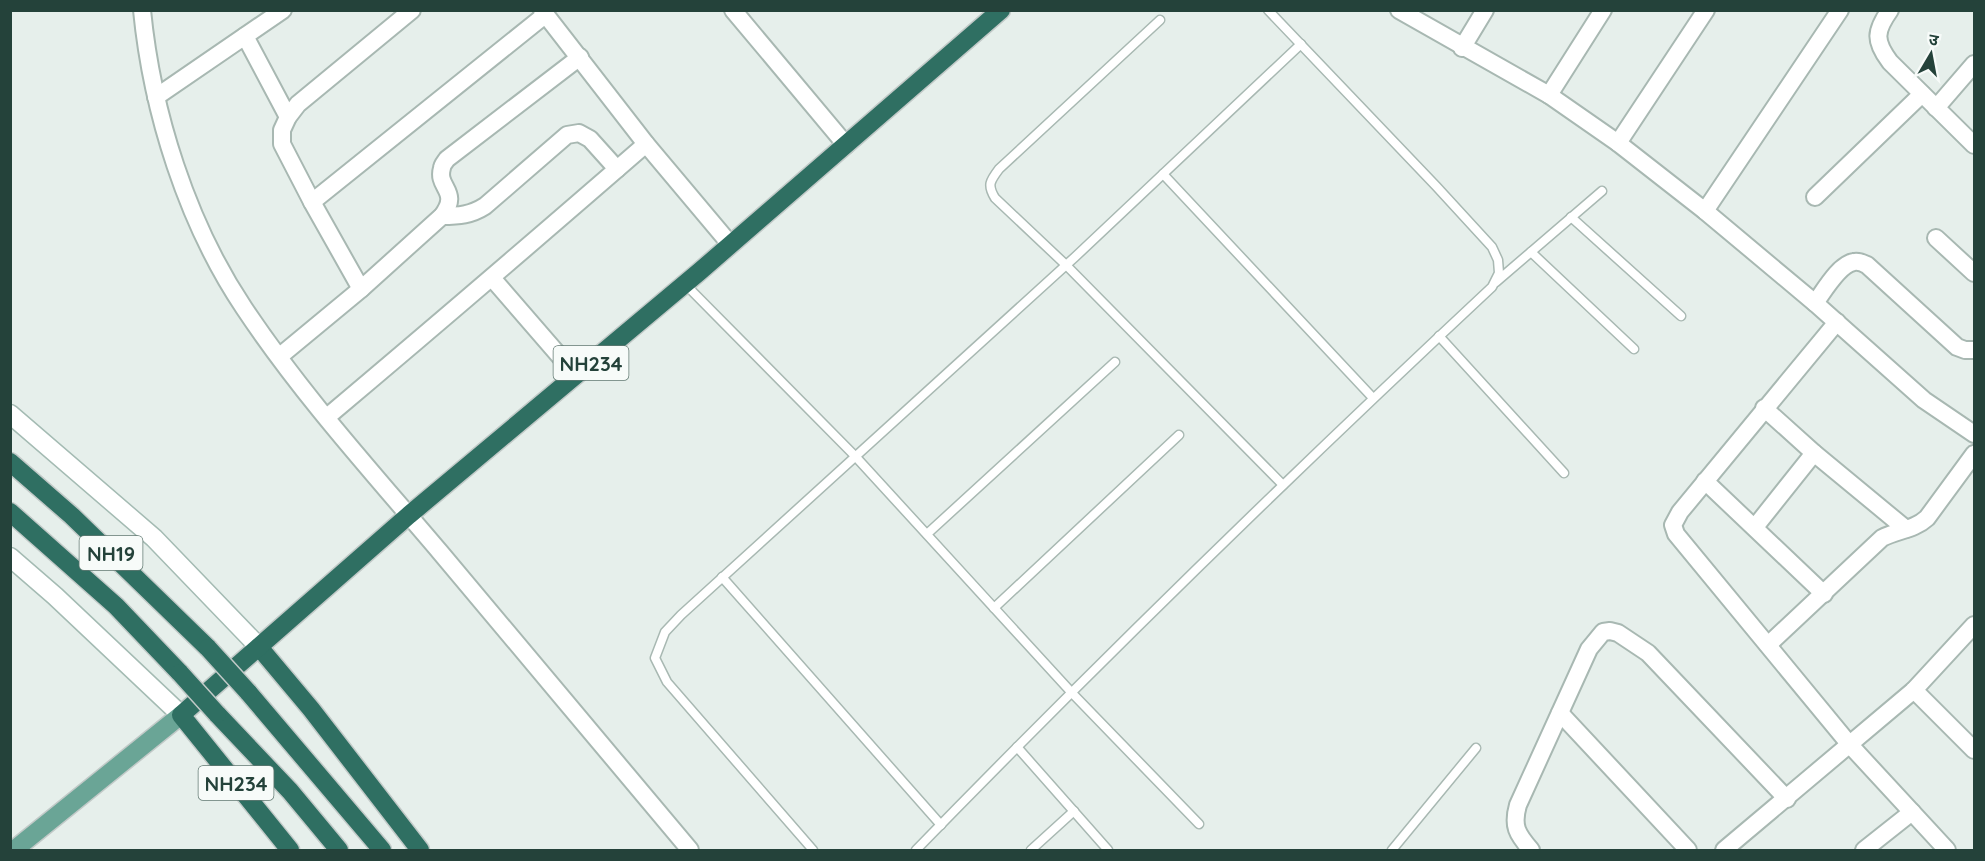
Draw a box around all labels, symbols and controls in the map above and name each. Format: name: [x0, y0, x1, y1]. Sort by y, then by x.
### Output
north arrow: [1901, 24, 1961, 84]
text: उ: [1927, 29, 1941, 50]
road number: NH234: [554, 346, 628, 380]
road number: NH19: [80, 536, 142, 570]
road number: NH234: [198, 766, 274, 800]

